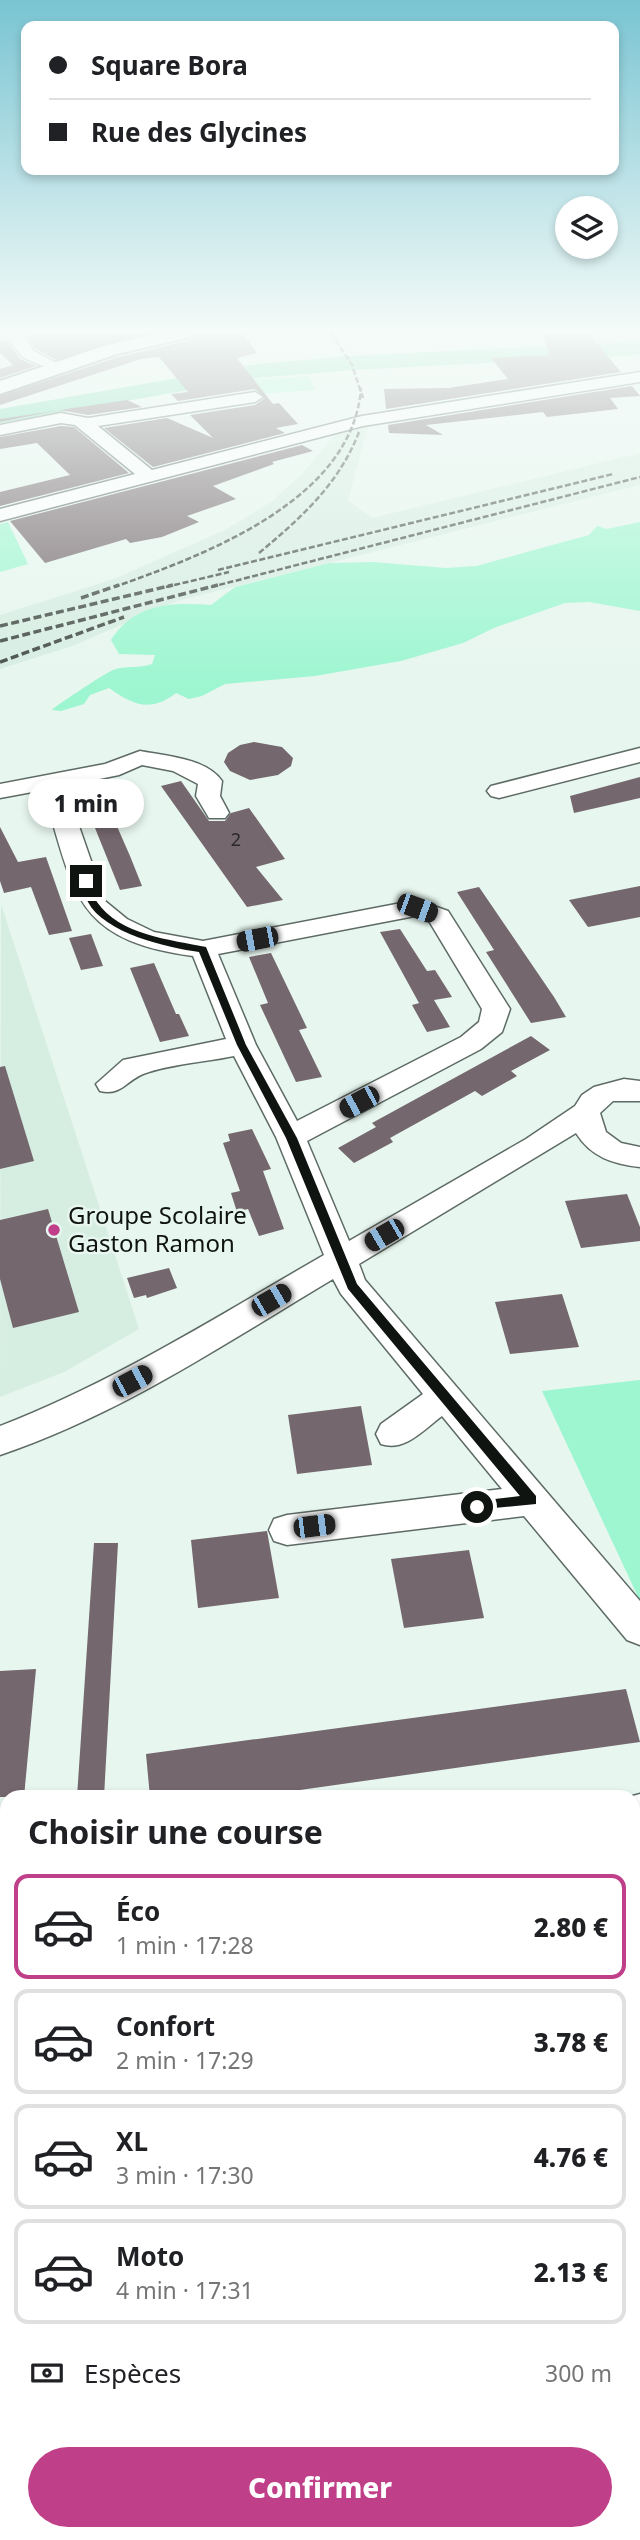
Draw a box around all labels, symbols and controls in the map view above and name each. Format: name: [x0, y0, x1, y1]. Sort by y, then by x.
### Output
text: Square Bora: [91, 47, 248, 83]
text: Rue des Glycines: [91, 114, 307, 150]
map controls: [555, 196, 618, 259]
button: layers: [555, 196, 618, 259]
callout: 1 min: [28, 780, 144, 828]
text: 1 min: [54, 787, 118, 819]
house number: 2: [231, 827, 241, 851]
route end: [70, 865, 102, 897]
car: [394, 891, 441, 925]
car: [235, 925, 280, 953]
car: [336, 1083, 383, 1121]
place label: Groupe Scolaire Gaston Ramon: [68, 1198, 247, 1259]
car: [361, 1215, 408, 1255]
marker: Groupe Scolaire Gaston Ramon: [46, 1222, 62, 1238]
car: [248, 1280, 295, 1320]
car: [109, 1362, 156, 1400]
route start: [461, 1491, 493, 1523]
car: [292, 1513, 337, 1539]
text: Choisir une course: [28, 1810, 323, 1853]
text: Éco: [116, 1893, 160, 1929]
icon: car: [32, 1895, 95, 1958]
text: 2.80 €: [534, 1909, 608, 1945]
text: 1 min · 17:28: [116, 1929, 254, 1961]
text: Confort: [116, 2008, 215, 2044]
icon: car: [32, 2010, 95, 2073]
text: 3.78 €: [534, 2024, 608, 2060]
text: 2 min · 17:29: [116, 2044, 254, 2076]
text: XL: [116, 2123, 148, 2159]
icon: car: [32, 2125, 95, 2188]
text: 4.76 €: [534, 2139, 608, 2175]
text: 3 min · 17:30: [116, 2159, 254, 2191]
text: Moto: [116, 2238, 184, 2274]
icon: car: [32, 2240, 95, 2303]
text: 2.13 €: [534, 2254, 608, 2290]
text: 4 min · 17:31: [116, 2274, 254, 2306]
icon: cash: [28, 2354, 66, 2392]
text: Espèces: [84, 2355, 181, 2391]
text: 300 m: [545, 2357, 612, 2389]
button: Confirmer: [28, 2447, 612, 2527]

